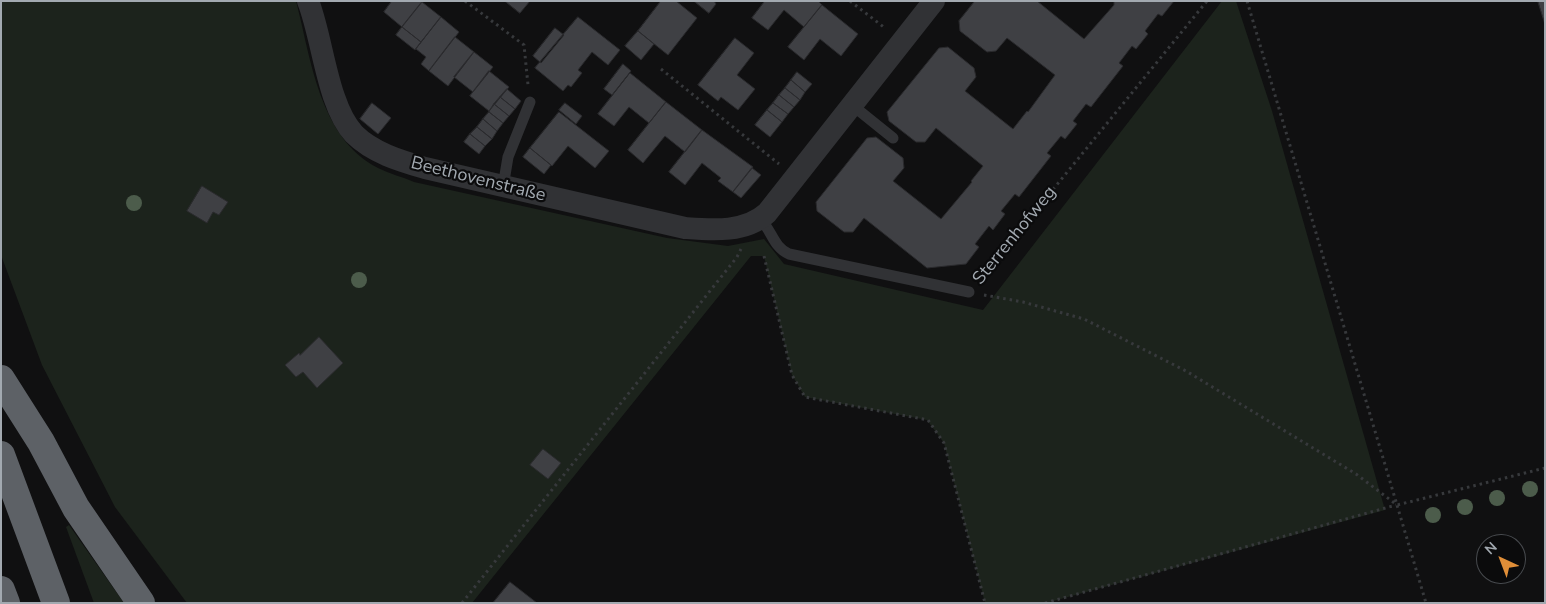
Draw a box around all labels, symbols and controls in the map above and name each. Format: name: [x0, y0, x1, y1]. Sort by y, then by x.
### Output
street label: Beethovenstraße: [408, 153, 548, 207]
street label: Sterrenhofweg: [969, 182, 1061, 290]
north arrow: [1476, 534, 1526, 584]
text: N: [1481, 538, 1501, 559]

